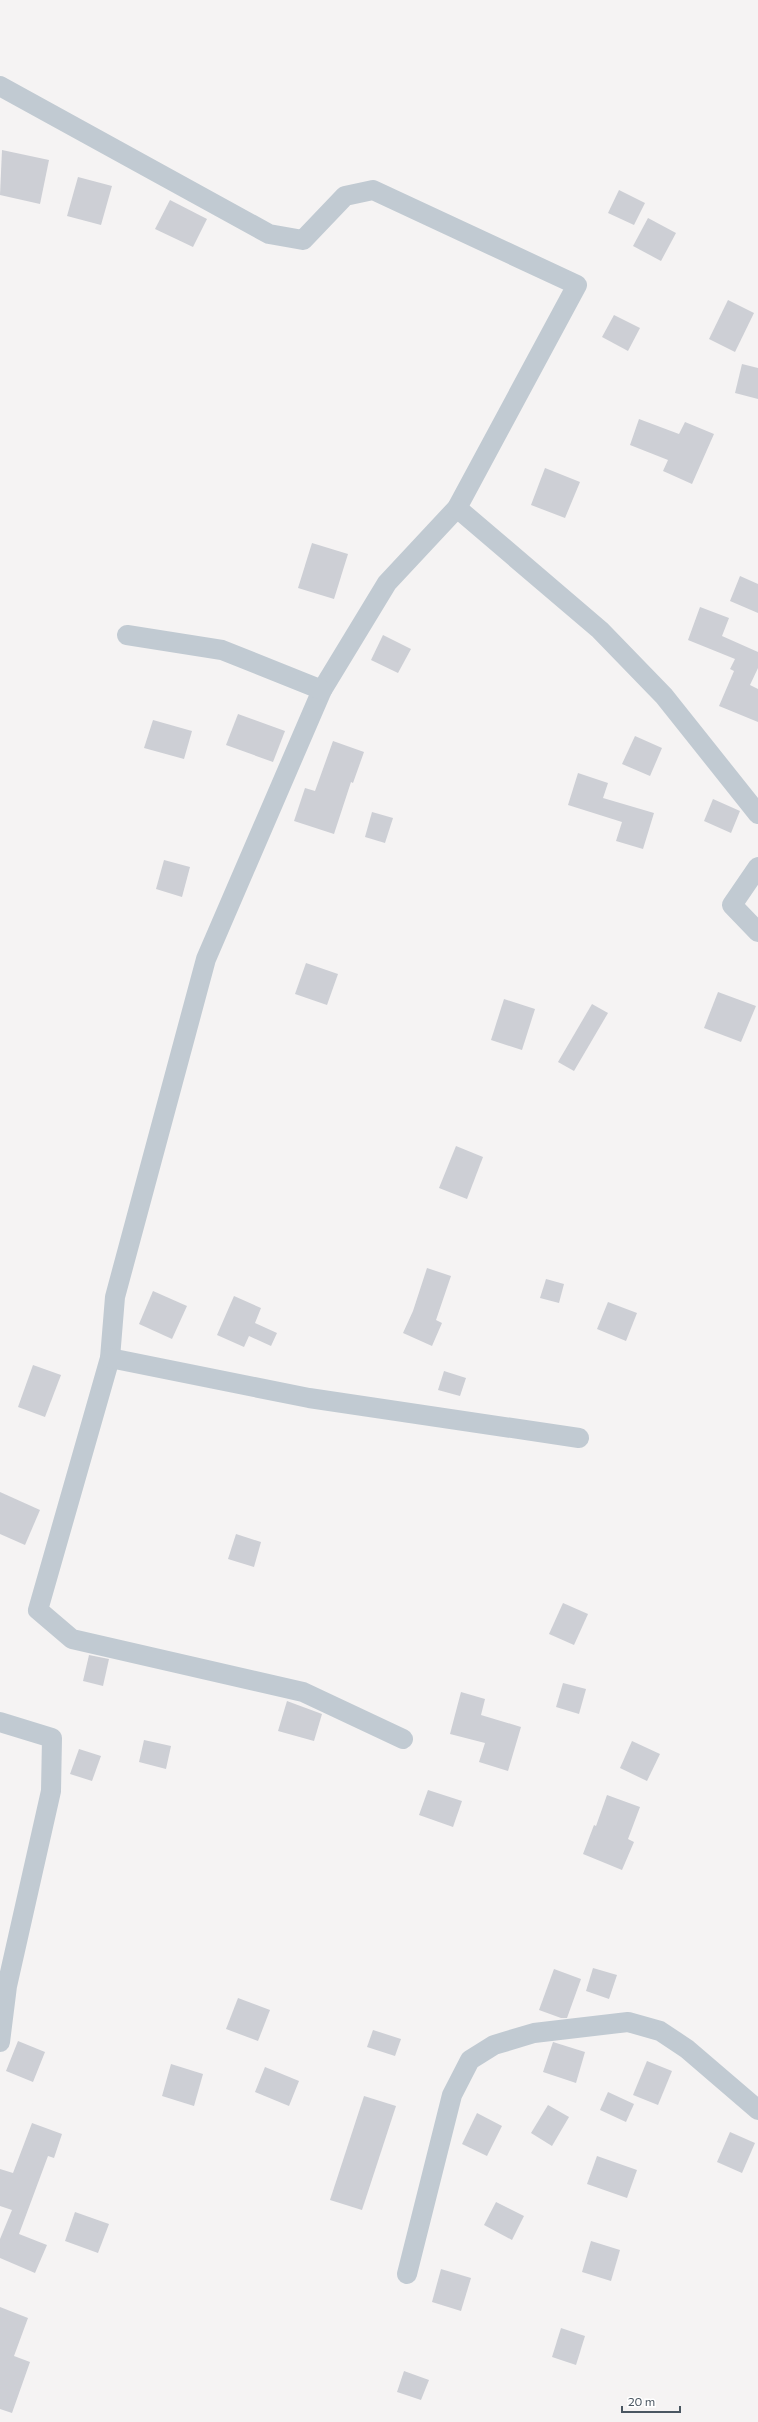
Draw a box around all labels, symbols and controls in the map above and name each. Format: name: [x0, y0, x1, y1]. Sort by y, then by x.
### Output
scale bar: [622, 2388, 680, 2414]
text: 20 m: [628, 2394, 655, 2408]

